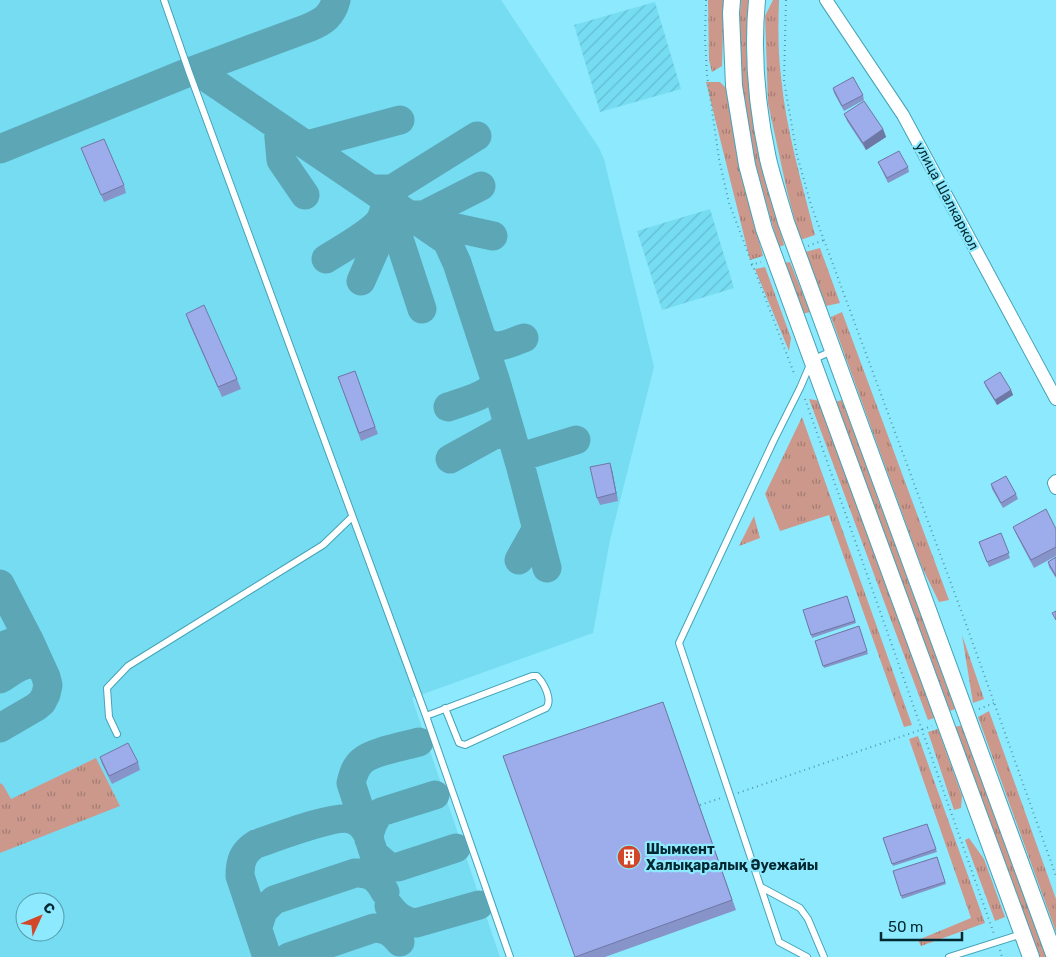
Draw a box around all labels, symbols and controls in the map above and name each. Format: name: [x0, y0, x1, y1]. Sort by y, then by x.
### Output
street label: улица Шалкаркол: [911, 139, 982, 253]
place label: Шымкент Халықаралық Әуежайы: [646, 841, 818, 874]
building icon: Шымкент Халықаралық Әуежайы: [616, 844, 642, 870]
north arrow: [15, 892, 65, 942]
text: С: [39, 899, 59, 918]
scale bar: [881, 910, 962, 942]
text: 50 m: [888, 918, 923, 936]

